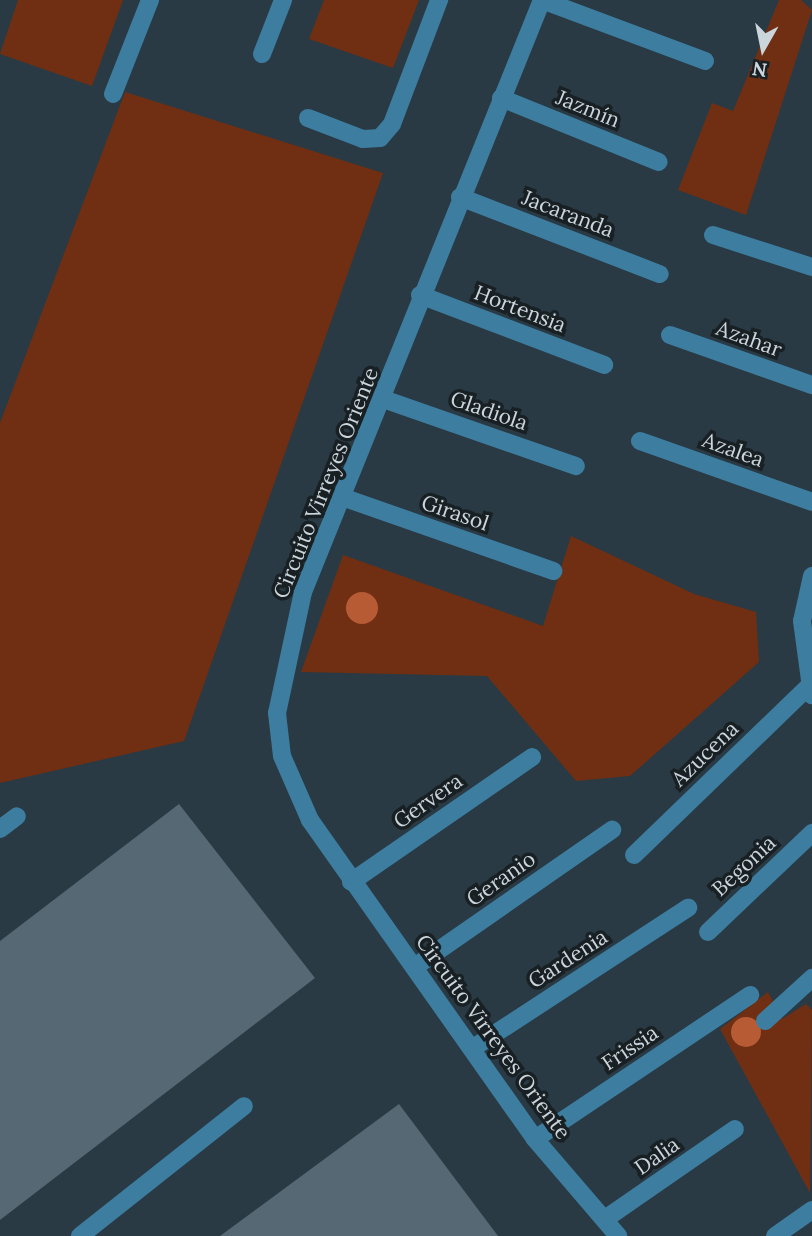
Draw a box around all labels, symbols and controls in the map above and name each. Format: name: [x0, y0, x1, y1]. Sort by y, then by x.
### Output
north arrow: [728, 14, 798, 84]
text: N: [751, 57, 769, 83]
street label: Jazmín: [552, 85, 624, 133]
street label: Jacaranda: [519, 185, 617, 243]
street label: Hortensia: [471, 280, 569, 338]
street label: Azahar: [713, 316, 785, 362]
street label: Circuito Virreyes Oriente: [268, 364, 384, 602]
street label: Gladiola: [447, 386, 531, 436]
street label: Azalea: [699, 427, 767, 473]
street label: Girasol: [418, 490, 492, 536]
street label: Azucena: [666, 716, 744, 792]
street label: Gervera: [389, 768, 467, 834]
street label: Begonia: [707, 830, 781, 902]
street label: Geranio: [462, 846, 540, 912]
street label: Gardenia: [524, 924, 612, 994]
street label: Circuito Virreyes Oriente: [410, 930, 576, 1144]
street label: Frissia: [597, 1020, 663, 1076]
street label: Dalia: [630, 1132, 684, 1180]

